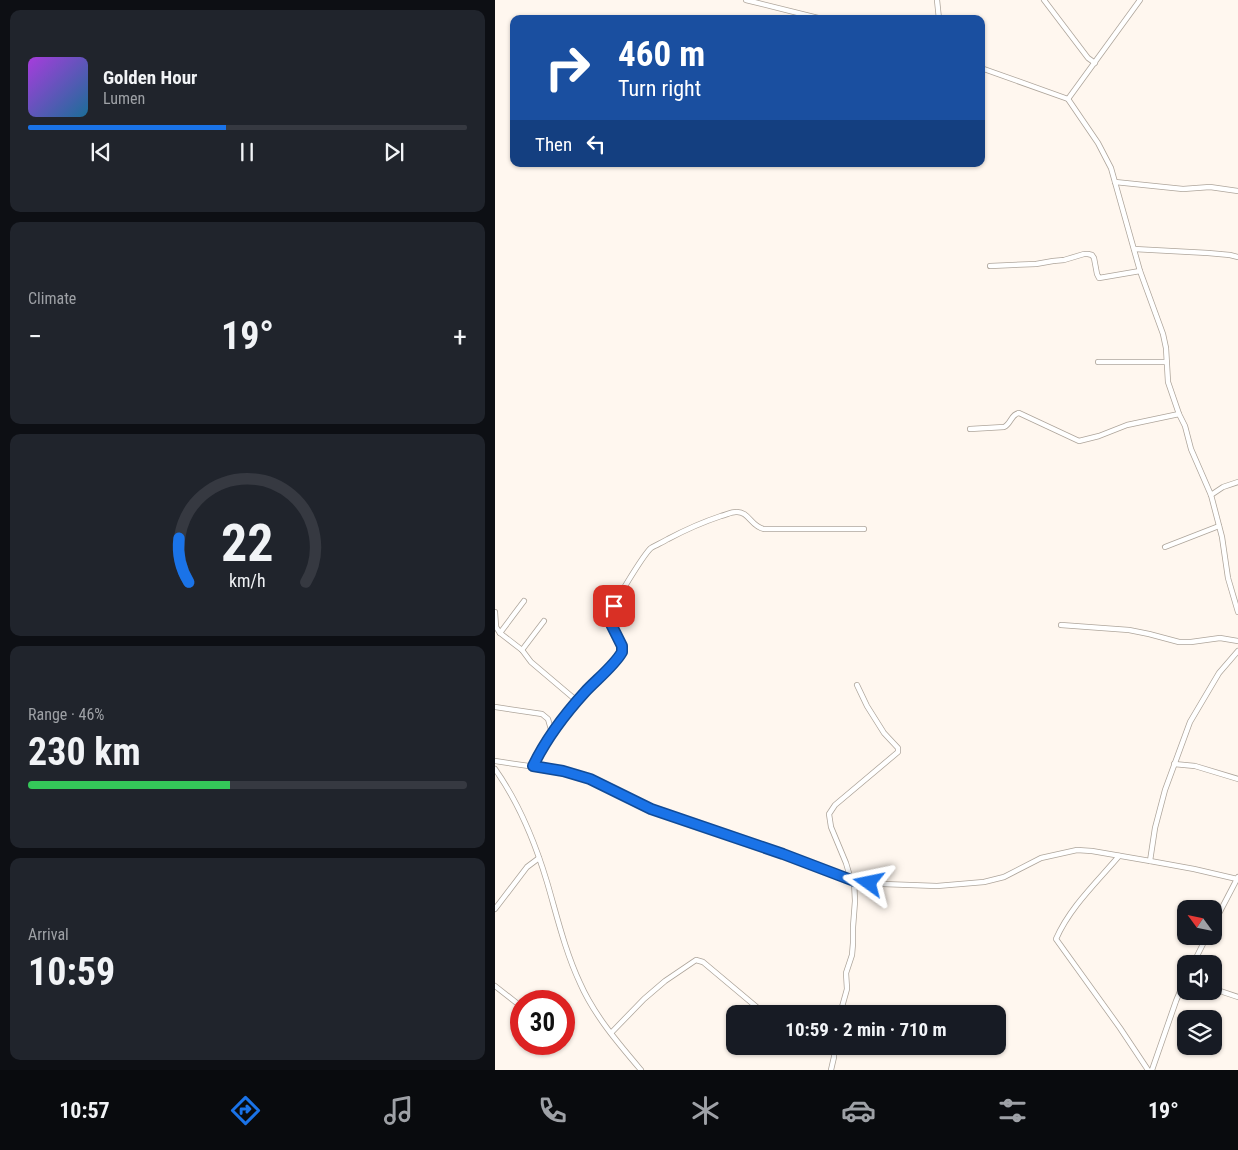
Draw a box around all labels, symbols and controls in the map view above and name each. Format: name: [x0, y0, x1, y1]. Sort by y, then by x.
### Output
text: 460 m: [618, 34, 705, 75]
icon: right: [535, 35, 600, 100]
text: Golden Hour: [103, 66, 197, 89]
text: Turn right: [618, 76, 701, 101]
text: Lumen: [103, 89, 145, 108]
icon: left: [582, 130, 610, 158]
text: Then: [535, 133, 572, 156]
icon: previous: [87, 138, 115, 166]
icon: pause: [233, 138, 261, 166]
icon: next: [380, 138, 408, 166]
text: Climate: [28, 289, 76, 308]
text: 19°: [221, 314, 274, 358]
text: −: [28, 320, 42, 353]
text: +: [453, 320, 467, 353]
text: 22: [221, 513, 274, 574]
text: km/h: [229, 570, 266, 591]
pin: [593, 585, 635, 627]
icon: arrive: [600, 592, 628, 620]
text: Range · 46%: [28, 705, 104, 724]
text: 230 km: [28, 730, 141, 774]
position arrow: [842, 856, 894, 908]
north arrow: [1177, 900, 1223, 945]
map controls: [1177, 900, 1222, 1055]
text: Arrival: [28, 925, 69, 944]
text: 10:59: [28, 950, 115, 994]
button: sound: [1177, 955, 1222, 1000]
speed limit sign: 30: [510, 990, 575, 1055]
button: layers: [1177, 1010, 1222, 1055]
text: 10:59 · 2 min · 710 m: [785, 1018, 947, 1041]
icon: directions: [228, 1093, 263, 1128]
icon: music: [381, 1093, 416, 1128]
icon: phone: [535, 1093, 570, 1128]
icon: climate: [688, 1093, 723, 1128]
icon: car: [841, 1093, 876, 1128]
icon: filters: [995, 1093, 1030, 1128]
text: 10:57: [59, 1098, 110, 1123]
text: 19°: [1148, 1098, 1179, 1123]

